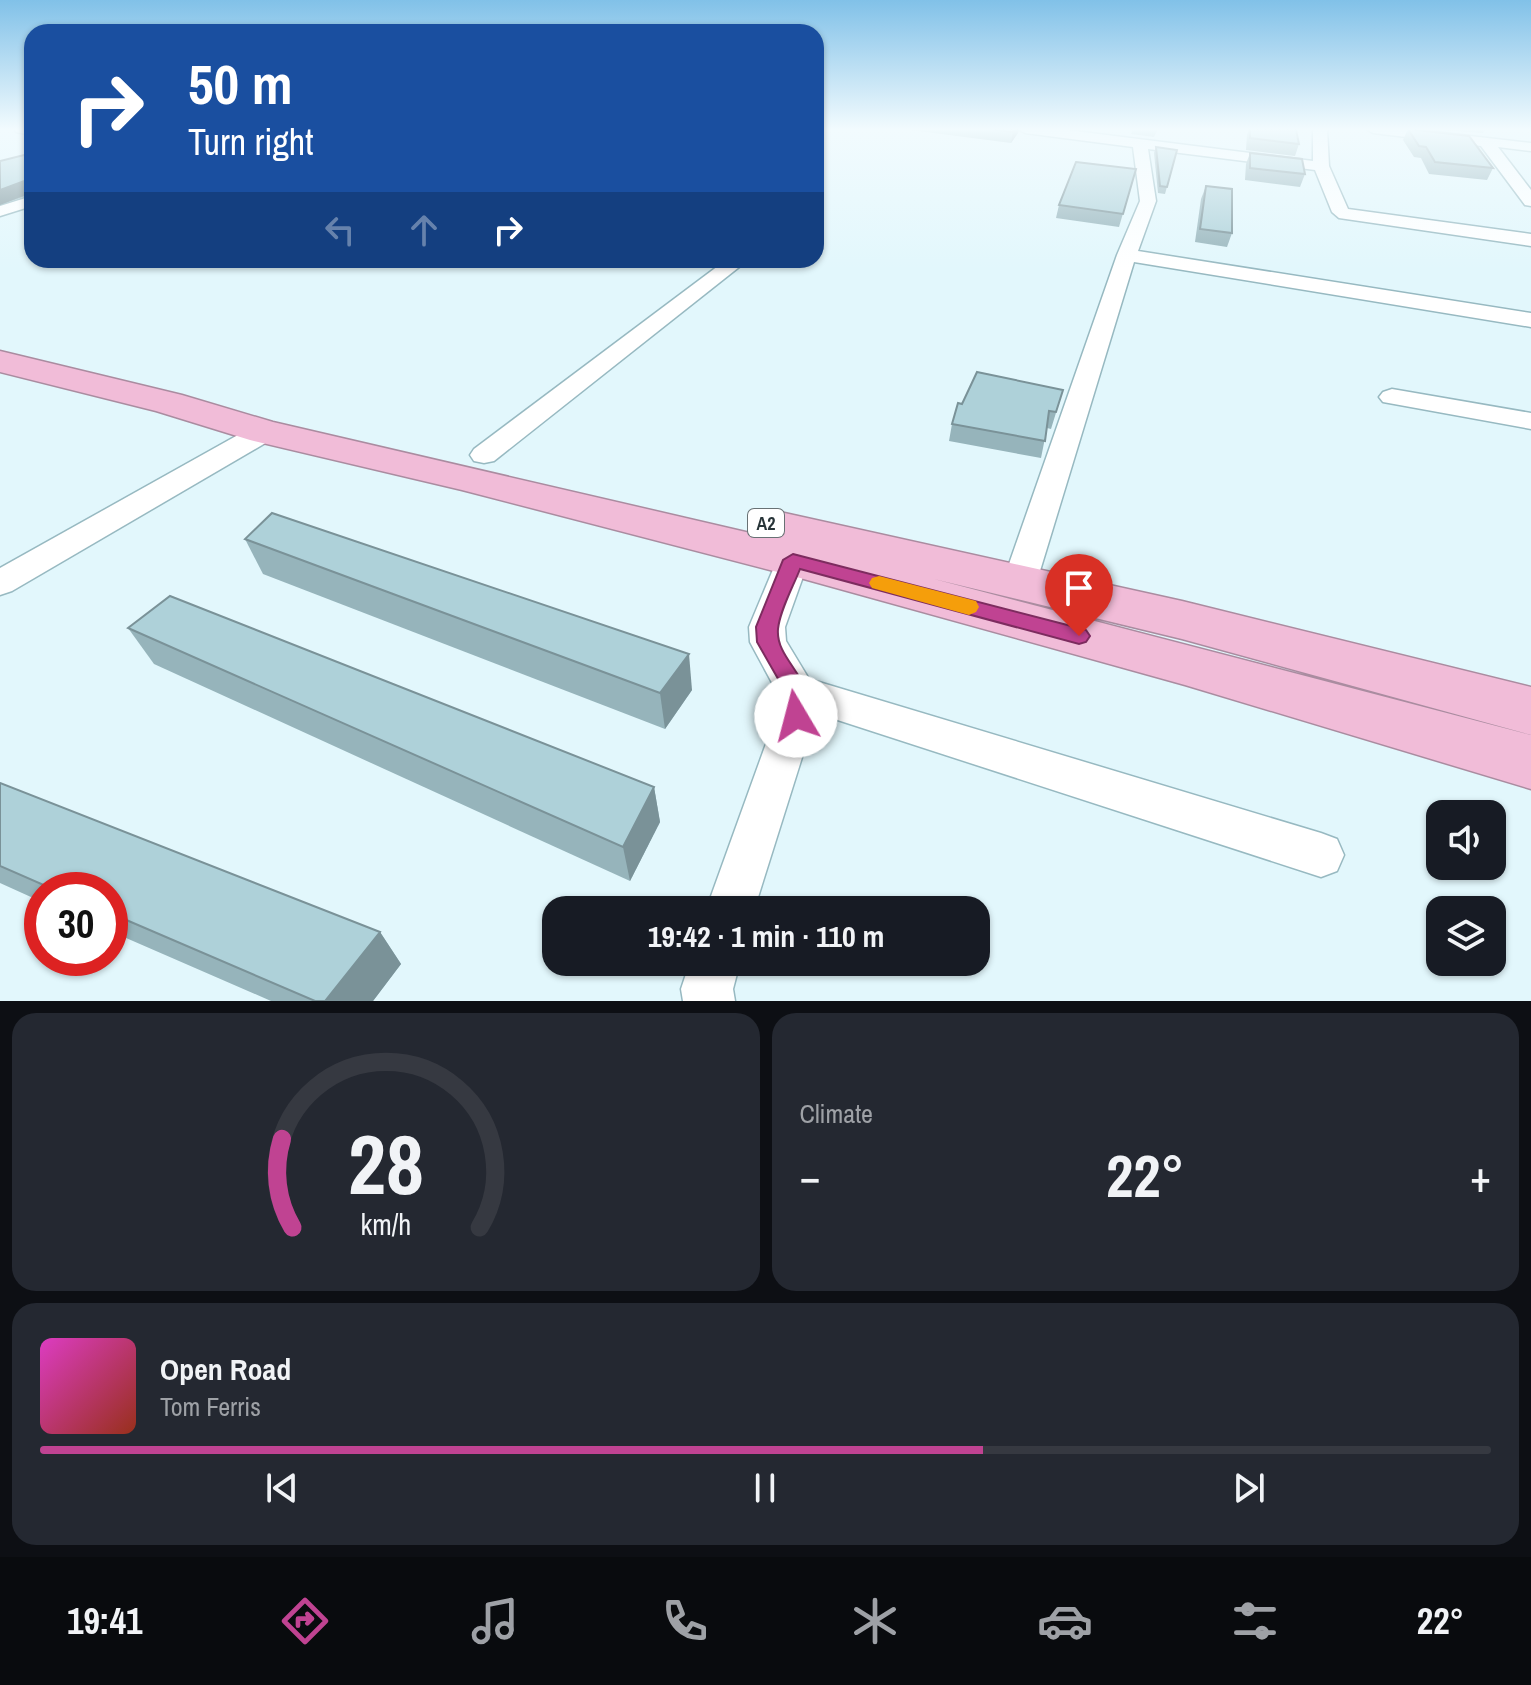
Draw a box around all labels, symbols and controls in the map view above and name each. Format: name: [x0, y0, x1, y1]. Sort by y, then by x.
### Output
text: 50 m: [188, 46, 293, 121]
icon: right: [56, 56, 160, 160]
text: Turn right: [188, 118, 313, 166]
icon: left: [318, 208, 362, 252]
icon: ahead: [402, 208, 446, 252]
icon: right: [486, 208, 530, 252]
road number: A2: [748, 509, 784, 537]
pin: [1045, 554, 1113, 636]
icon: arrive: [1057, 566, 1101, 610]
position arrow: [754, 674, 838, 758]
map controls: [1426, 800, 1506, 976]
button: sound: [1426, 800, 1506, 880]
speed limit sign: 30: [24, 872, 128, 976]
button: layers: [1426, 896, 1506, 976]
text: 19:42 · 1 min · 110 m: [648, 916, 884, 956]
text: Climate: [800, 1096, 873, 1131]
text: 28: [348, 1108, 424, 1220]
text: 22°: [1106, 1135, 1185, 1216]
text: −: [800, 1146, 821, 1206]
text: +: [1470, 1146, 1491, 1206]
text: km/h: [360, 1205, 411, 1244]
text: Open Road: [160, 1349, 291, 1389]
text: Tom Ferris: [160, 1389, 261, 1424]
icon: previous: [260, 1466, 304, 1510]
icon: pause: [743, 1466, 787, 1510]
icon: next: [1227, 1466, 1271, 1510]
icon: directions: [277, 1593, 333, 1649]
icon: music: [467, 1593, 523, 1649]
icon: phone: [657, 1593, 713, 1649]
icon: climate: [847, 1593, 903, 1649]
icon: car: [1037, 1593, 1093, 1649]
icon: filters: [1227, 1593, 1283, 1649]
text: 19:41: [67, 1597, 143, 1645]
text: 22°: [1417, 1597, 1464, 1645]

